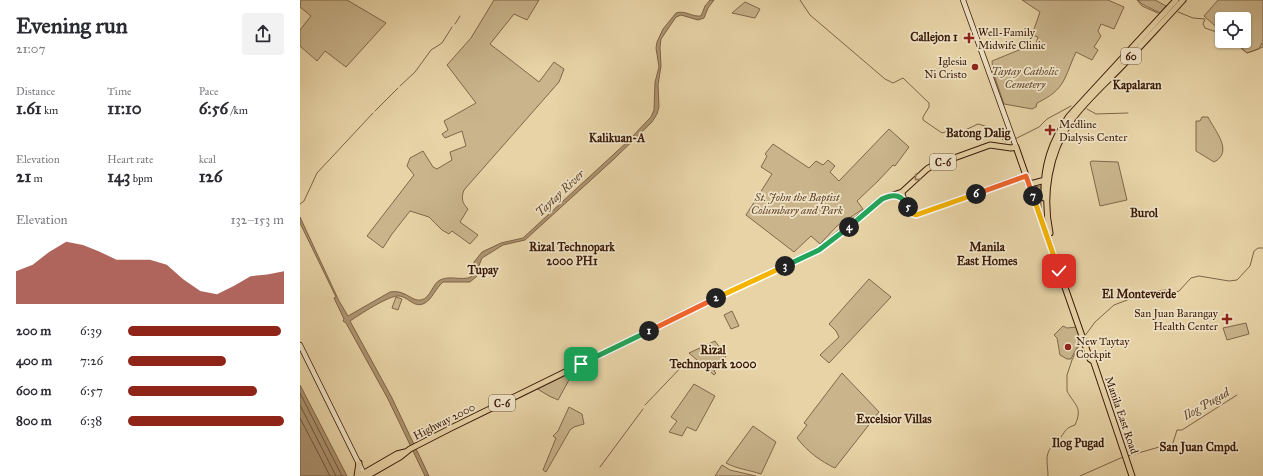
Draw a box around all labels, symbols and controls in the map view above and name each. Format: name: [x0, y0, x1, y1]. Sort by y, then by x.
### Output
text: Evening run: [16, 12, 128, 39]
map controls: [1215, 12, 1251, 48]
button: locate: [1215, 12, 1251, 48]
button: share: [242, 13, 284, 55]
place label: Well-Family Midwife Clinic: [978, 26, 1046, 52]
district label: Callejon 1: [910, 30, 958, 45]
marker: Well-Family Midwife Clinic: [963, 32, 975, 44]
text: 21:07: [16, 41, 45, 57]
road number: 60: [1121, 48, 1141, 64]
place label: Iglesia Ni Cristo: [924, 55, 967, 81]
marker: Iglesia Ni Cristo: [970, 62, 980, 72]
park label: Taytay Catholic Cemetery: [991, 65, 1060, 91]
district label: Kapalaran: [1112, 78, 1162, 93]
text: Distance: [16, 85, 55, 98]
text: Time: [107, 85, 132, 98]
text: Pace: [199, 85, 219, 98]
text: 1.61: [16, 98, 42, 119]
text: 11:10: [107, 98, 142, 119]
text: 6:56: [199, 98, 228, 119]
text: km: [42, 104, 58, 117]
text: /km: [228, 104, 248, 117]
place label: Medline Dialysis Center: [1059, 118, 1128, 144]
marker: Medline Dialysis Center: [1044, 124, 1056, 136]
district label: Batong Dalig: [946, 126, 1011, 141]
district label: Kalikuan-A: [589, 131, 646, 145]
text: Elevation: [16, 153, 60, 166]
text: Heart rate: [107, 153, 154, 166]
text: kcal: [199, 153, 216, 166]
road number: C-6: [930, 154, 956, 170]
text: 21: [16, 166, 31, 187]
text: 143: [107, 166, 130, 187]
text: 126: [199, 166, 222, 187]
water label: Taytay River: [533, 166, 588, 219]
text: m: [31, 172, 43, 185]
text: bpm: [130, 172, 153, 185]
one-way arrow: [914, 173, 922, 181]
pin: 6: [966, 184, 986, 204]
pin: 7: [1023, 186, 1043, 206]
text: 6: [973, 187, 979, 200]
text: 7: [1030, 189, 1036, 202]
park label: St. John the Baptist Columbary and Park: [751, 191, 843, 217]
pin: 5: [898, 197, 918, 217]
text: 5: [905, 200, 911, 213]
district label: Burol: [1130, 206, 1159, 220]
text: Elevation: [16, 212, 68, 228]
text: 132–153 m: [230, 212, 284, 228]
pin: 4: [839, 217, 859, 237]
text: 4: [846, 220, 852, 233]
district label: Rizal Technopark 2000 PH1: [529, 240, 615, 268]
district label: Manila East Homes: [957, 240, 1018, 268]
pin: [1042, 254, 1076, 288]
pin: 3: [775, 256, 795, 276]
text: 3: [783, 259, 787, 272]
icon: check: [1048, 260, 1070, 282]
district label: Tupay: [467, 263, 500, 278]
district label: El Monteverde: [1102, 287, 1176, 301]
pin: 2: [706, 288, 726, 308]
text: 2: [713, 291, 719, 304]
place label: San Juan Barangay Health Center: [1134, 307, 1219, 333]
marker: San Juan Barangay Health Center: [1221, 313, 1233, 325]
pin: 1: [639, 321, 659, 341]
text: 200 m: [16, 323, 51, 339]
text: 6:39: [80, 323, 102, 339]
text: 1: [647, 324, 651, 337]
place label: New Taytay Cockpit: [1076, 335, 1130, 361]
marker: New Taytay Cockpit: [1063, 342, 1073, 352]
district label: Rizal Technopark 2000: [668, 343, 757, 372]
pin: [564, 347, 598, 381]
text: 400 m: [16, 353, 52, 369]
text: 7:26: [80, 353, 103, 369]
icon: arrive: [570, 353, 592, 375]
street label: Manila East Road: [1102, 375, 1141, 456]
text: 600 m: [16, 383, 52, 399]
text: 6:57: [80, 383, 103, 399]
water label: Ilog Pugad: [1179, 385, 1232, 423]
road number: C-6: [489, 395, 515, 411]
street label: Highway 2000: [411, 400, 477, 443]
district label: Excelsior Villas: [856, 412, 932, 426]
text: 800 m: [16, 413, 52, 429]
text: 6:38: [80, 413, 102, 429]
district label: Ilog Pugad: [1052, 436, 1105, 451]
district label: San Juan Cmpd.: [1160, 440, 1239, 455]

